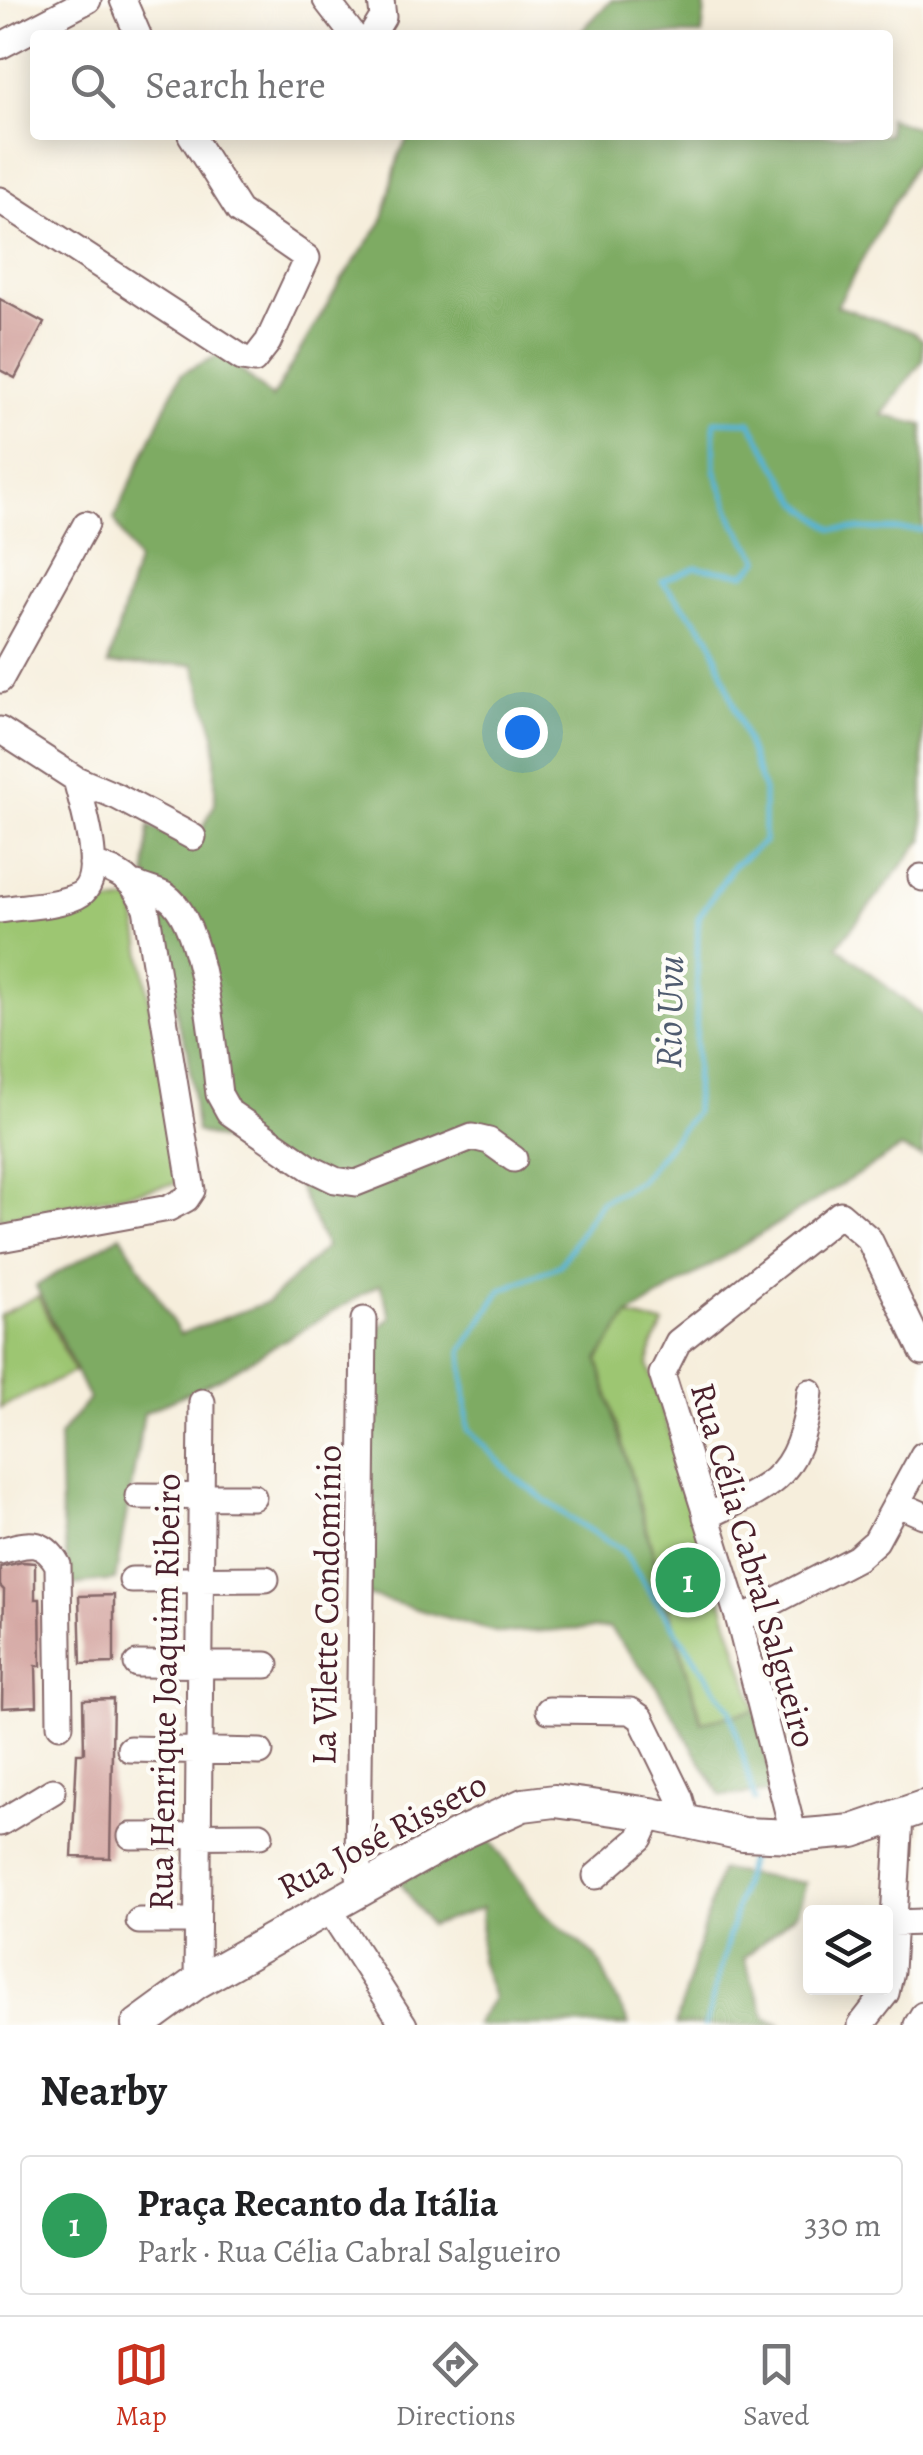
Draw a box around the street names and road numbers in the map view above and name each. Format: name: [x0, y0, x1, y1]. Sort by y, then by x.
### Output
street label: Rua Célia Cabral Salgueiro: [679, 1377, 829, 1753]
street label: La Vilette Condomínio: [299, 1444, 353, 1766]
street label: Rua Henrique Joaquim Ribeiro: [136, 1473, 192, 1911]
street label: Rua José Risseto: [269, 1760, 495, 1910]

